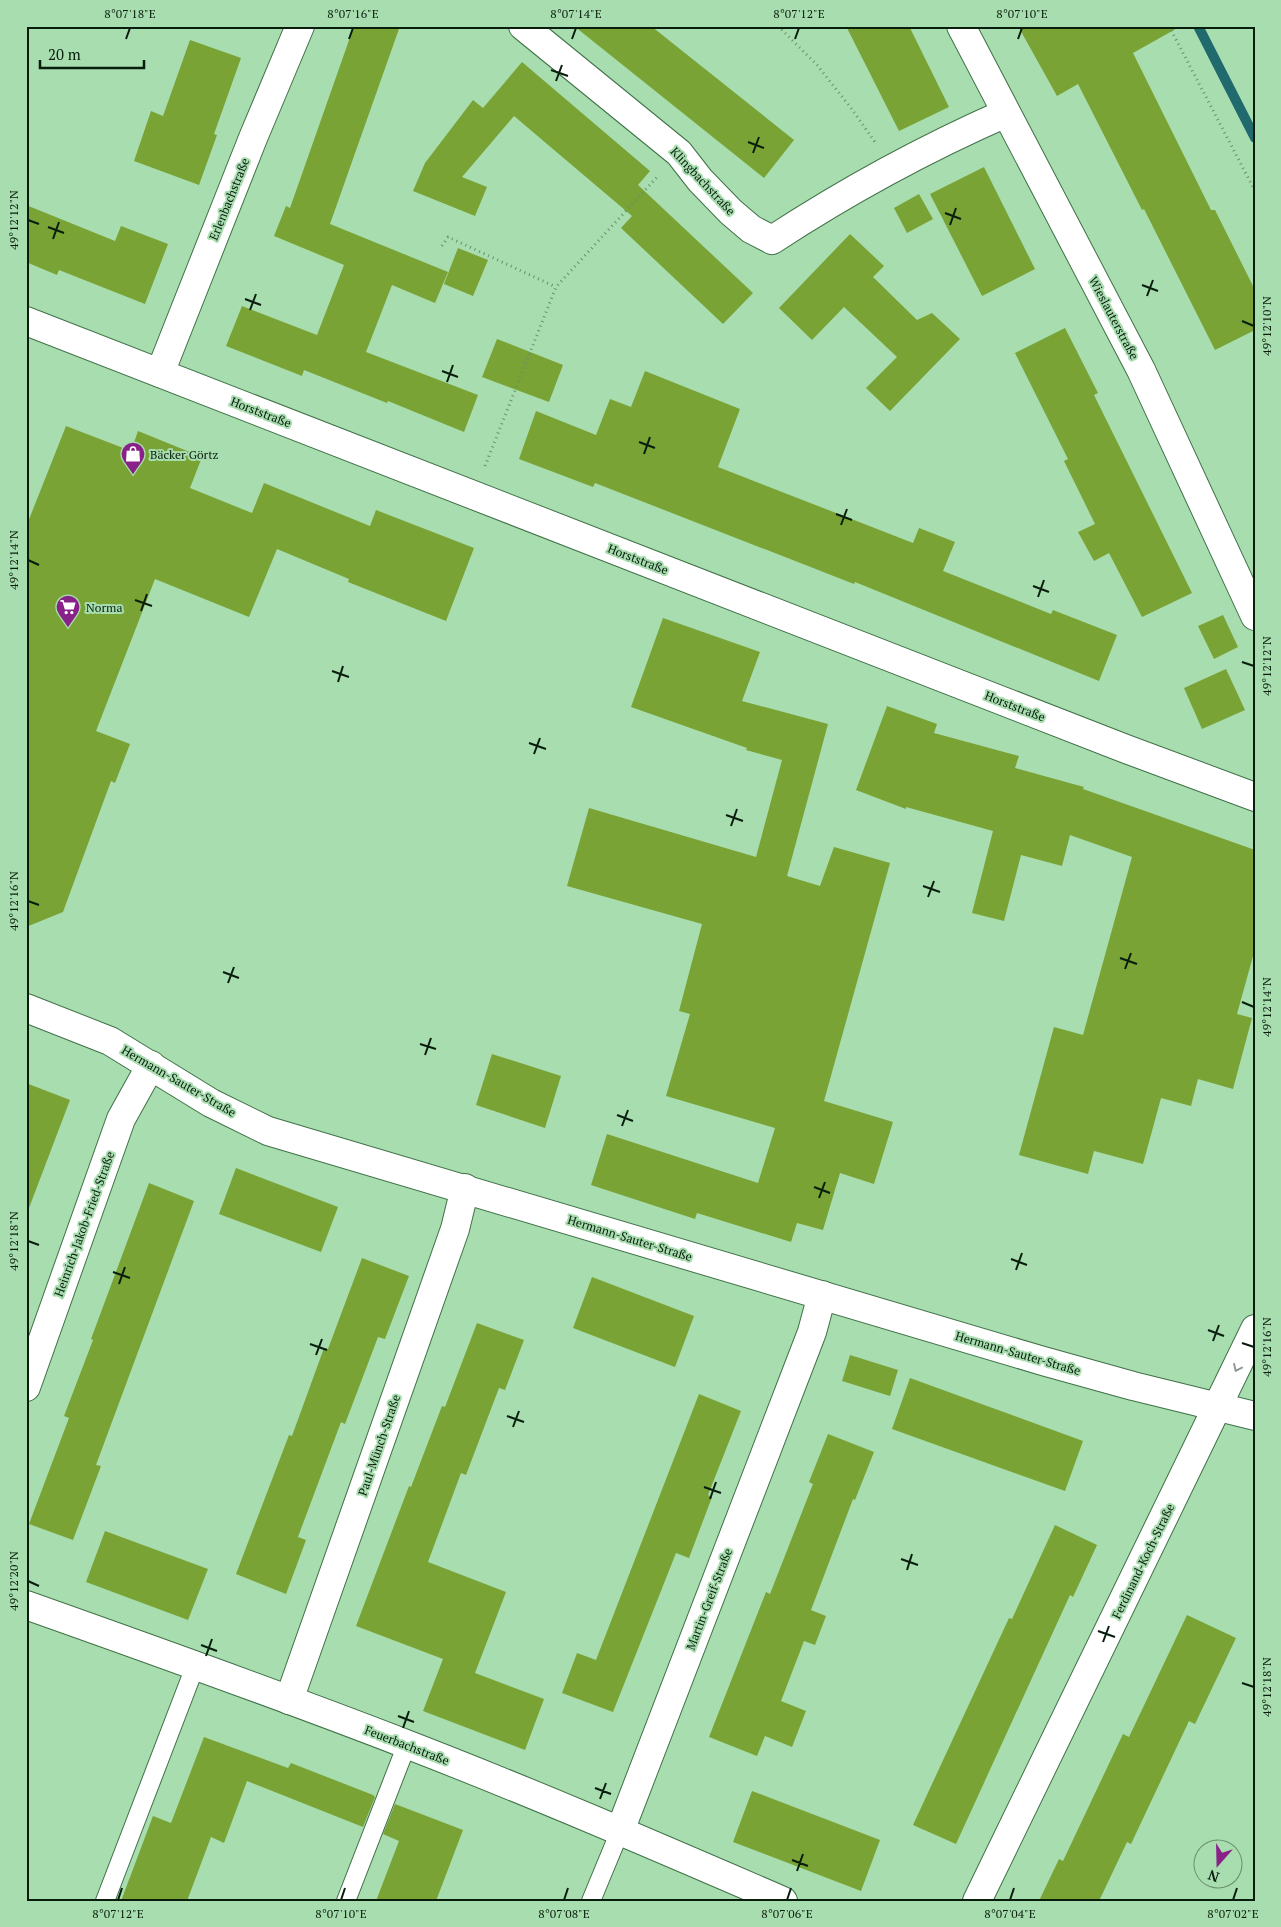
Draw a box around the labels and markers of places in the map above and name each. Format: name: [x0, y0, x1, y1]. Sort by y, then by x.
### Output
shop icon: Bäcker Görtz: [120, 441, 146, 475]
place label: Bäcker Görtz: [150, 447, 219, 462]
supermarket icon: Norma: [55, 594, 81, 628]
place label: Norma: [86, 600, 122, 615]

